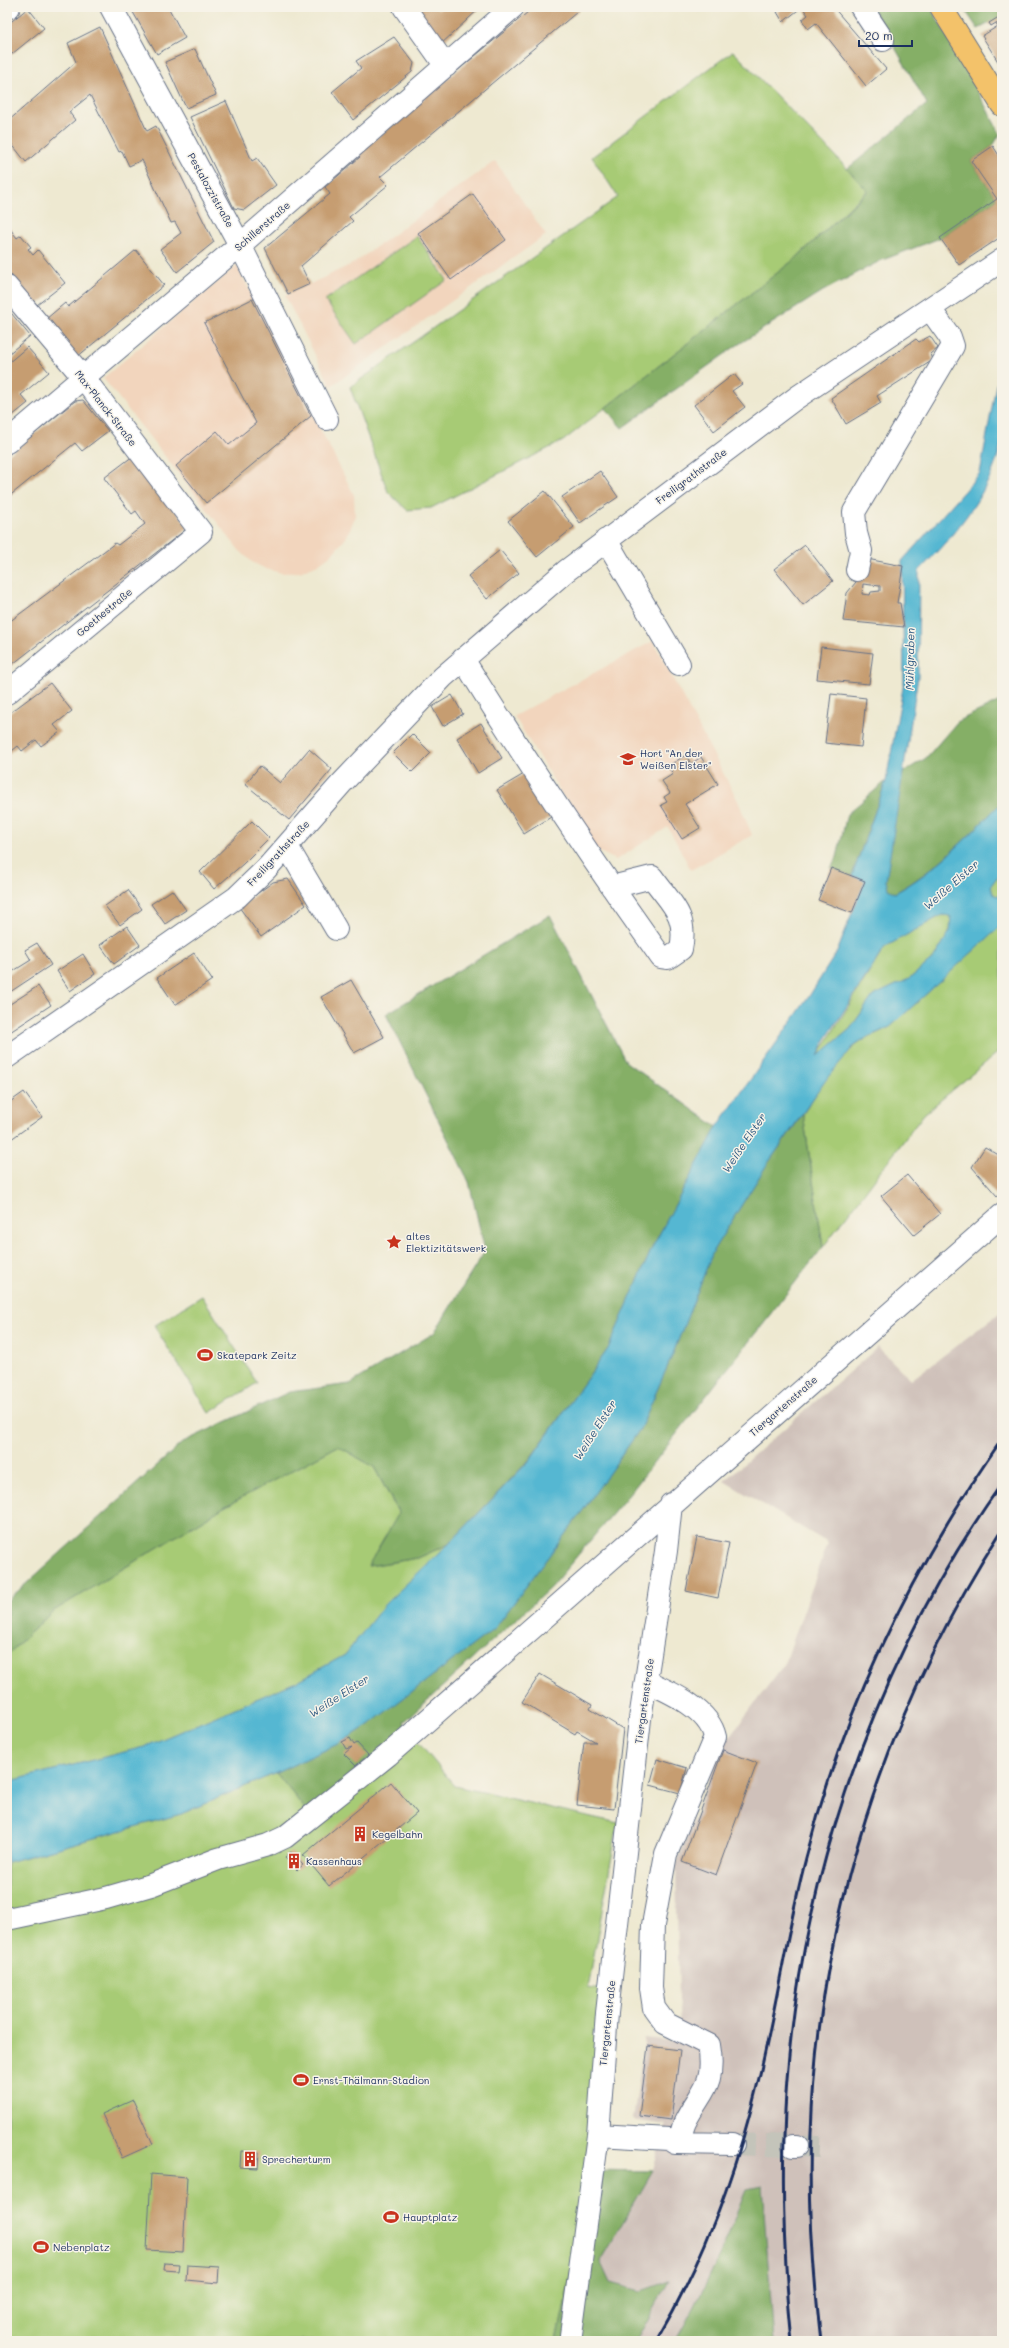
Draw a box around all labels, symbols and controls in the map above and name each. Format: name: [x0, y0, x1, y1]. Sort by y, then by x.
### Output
scale bar: [859, 22, 912, 48]
text: 20 m: [865, 27, 893, 43]
street label: Pestalozzistraße: [185, 150, 237, 230]
street label: Schillerstraße: [231, 198, 293, 254]
street label: Max-Planck-Straße: [72, 367, 140, 449]
street label: Freiligrathstraße: [653, 445, 729, 507]
street label: Goethestraße: [73, 585, 135, 639]
water label: Mühlgraben: [901, 628, 918, 690]
place label: Hort "An der Weißen Elster": [640, 746, 712, 772]
school or university icon: Hort "An der Weißen Elster": [619, 750, 637, 768]
street label: Freiligrathstraße: [244, 817, 312, 889]
water label: Weiße Elster: [920, 856, 982, 913]
water label: Weiße Elster: [718, 1110, 769, 1175]
place label: altes Elektizitätswerk: [406, 1229, 486, 1255]
place icon: altes Elektizitätswerk: [385, 1233, 403, 1251]
sports icon: Skatepark Zeitz: [196, 1346, 214, 1364]
place label: Skatepark Zeitz: [217, 1348, 297, 1362]
street label: Tiergartenstraße: [746, 1372, 820, 1440]
water label: Weiße Elster: [570, 1396, 620, 1463]
street label: Tiergartenstraße: [631, 1657, 657, 1745]
water label: Weiße Elster: [306, 1670, 372, 1721]
building icon: Kegelbahn: [351, 1825, 369, 1843]
place label: Kegelbahn: [372, 1827, 423, 1841]
building icon: Kassenhaus: [285, 1852, 303, 1870]
place label: Kassenhaus: [306, 1854, 362, 1868]
street label: Tiergartenstraße: [596, 1979, 618, 2067]
sports icon: Ernst-Thälmann-Stadion: [292, 2071, 310, 2089]
place label: Ernst-Thälmann-Stadion: [313, 2073, 429, 2087]
building icon: Sprecherturm: [241, 2150, 259, 2168]
place label: Sprecherturm: [262, 2152, 331, 2166]
sports icon: Hauptplatz: [382, 2208, 400, 2226]
place label: Hauptplatz: [403, 2210, 458, 2224]
sports icon: Nebenplatz: [32, 2238, 50, 2256]
place label: Nebenplatz: [53, 2240, 110, 2254]

